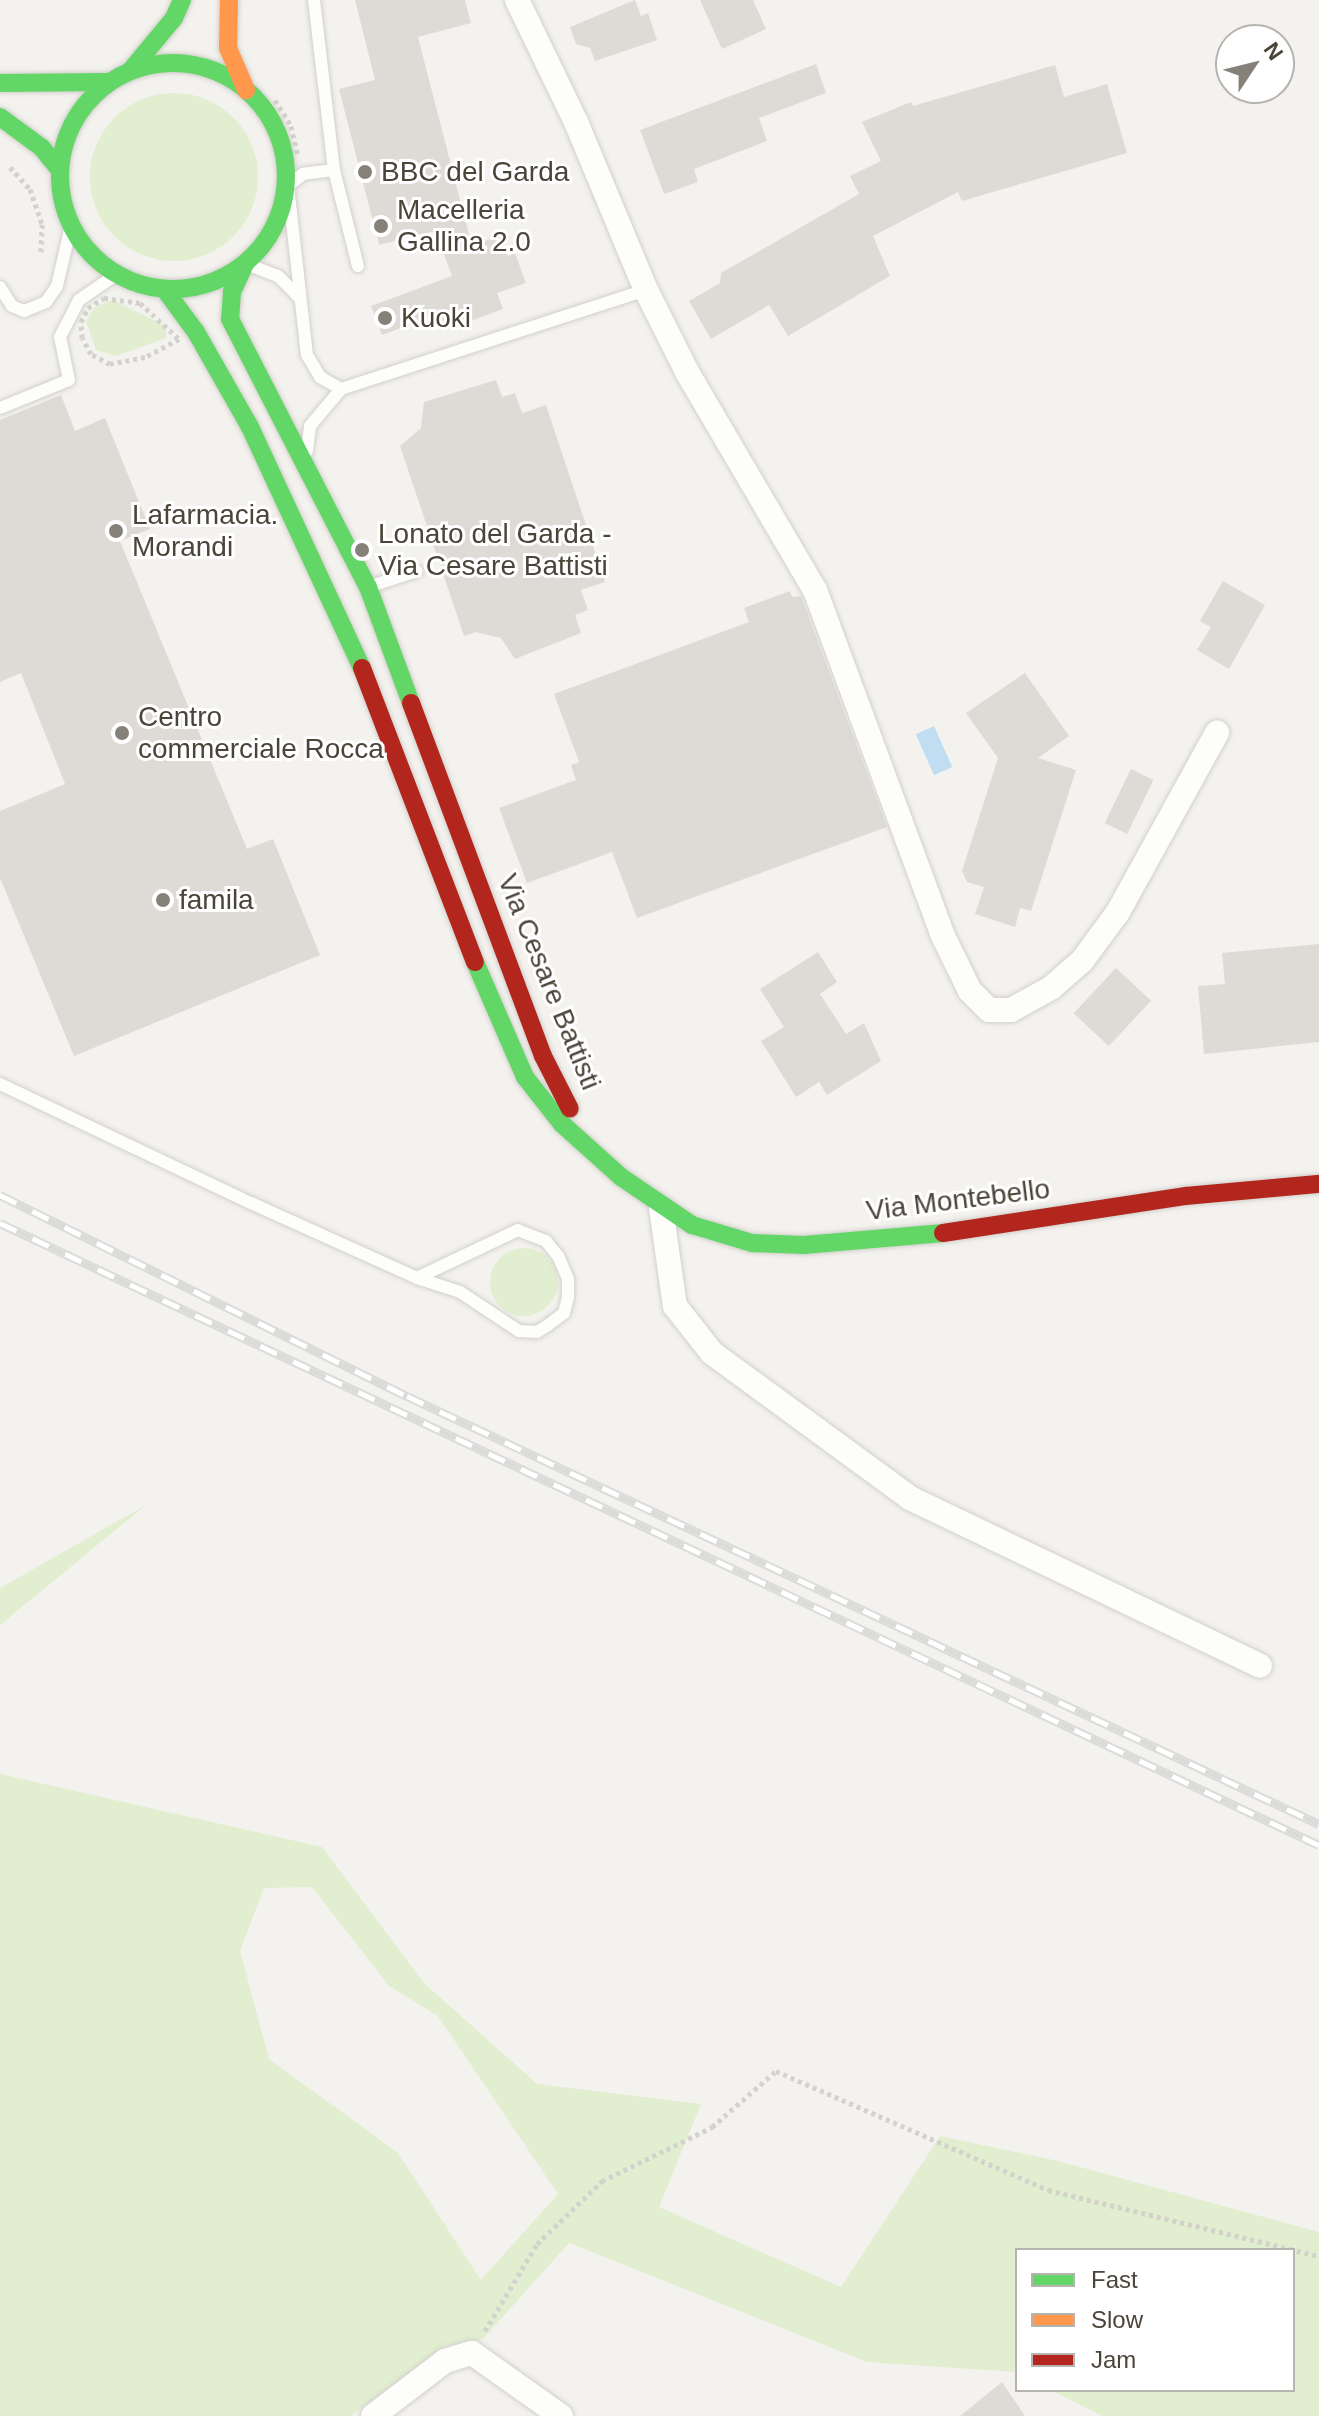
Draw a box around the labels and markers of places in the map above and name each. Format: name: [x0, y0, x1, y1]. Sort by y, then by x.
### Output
place label: BBC del Garda: [381, 155, 569, 189]
marker: BBC del Garda: [356, 163, 374, 181]
place label: Macelleria Gallina 2.0: [397, 193, 531, 259]
marker: Macelleria Gallina 2.0: [372, 217, 390, 235]
place label: Kuoki: [401, 301, 471, 335]
marker: Kuoki: [376, 309, 394, 327]
place label: Lafarmacia. Morandi: [132, 498, 278, 564]
place label: Lonato del Garda - Via Cesare Battisti: [378, 517, 611, 583]
marker: Lafarmacia. Morandi: [107, 522, 125, 540]
marker: Lonato del Garda - Via Cesare Battisti: [353, 541, 371, 559]
place label: Centro commerciale Rocca: [138, 700, 384, 766]
marker: Centro commerciale Rocca: [113, 724, 131, 742]
place label: famila: [179, 883, 254, 917]
marker: famila: [154, 891, 172, 909]

